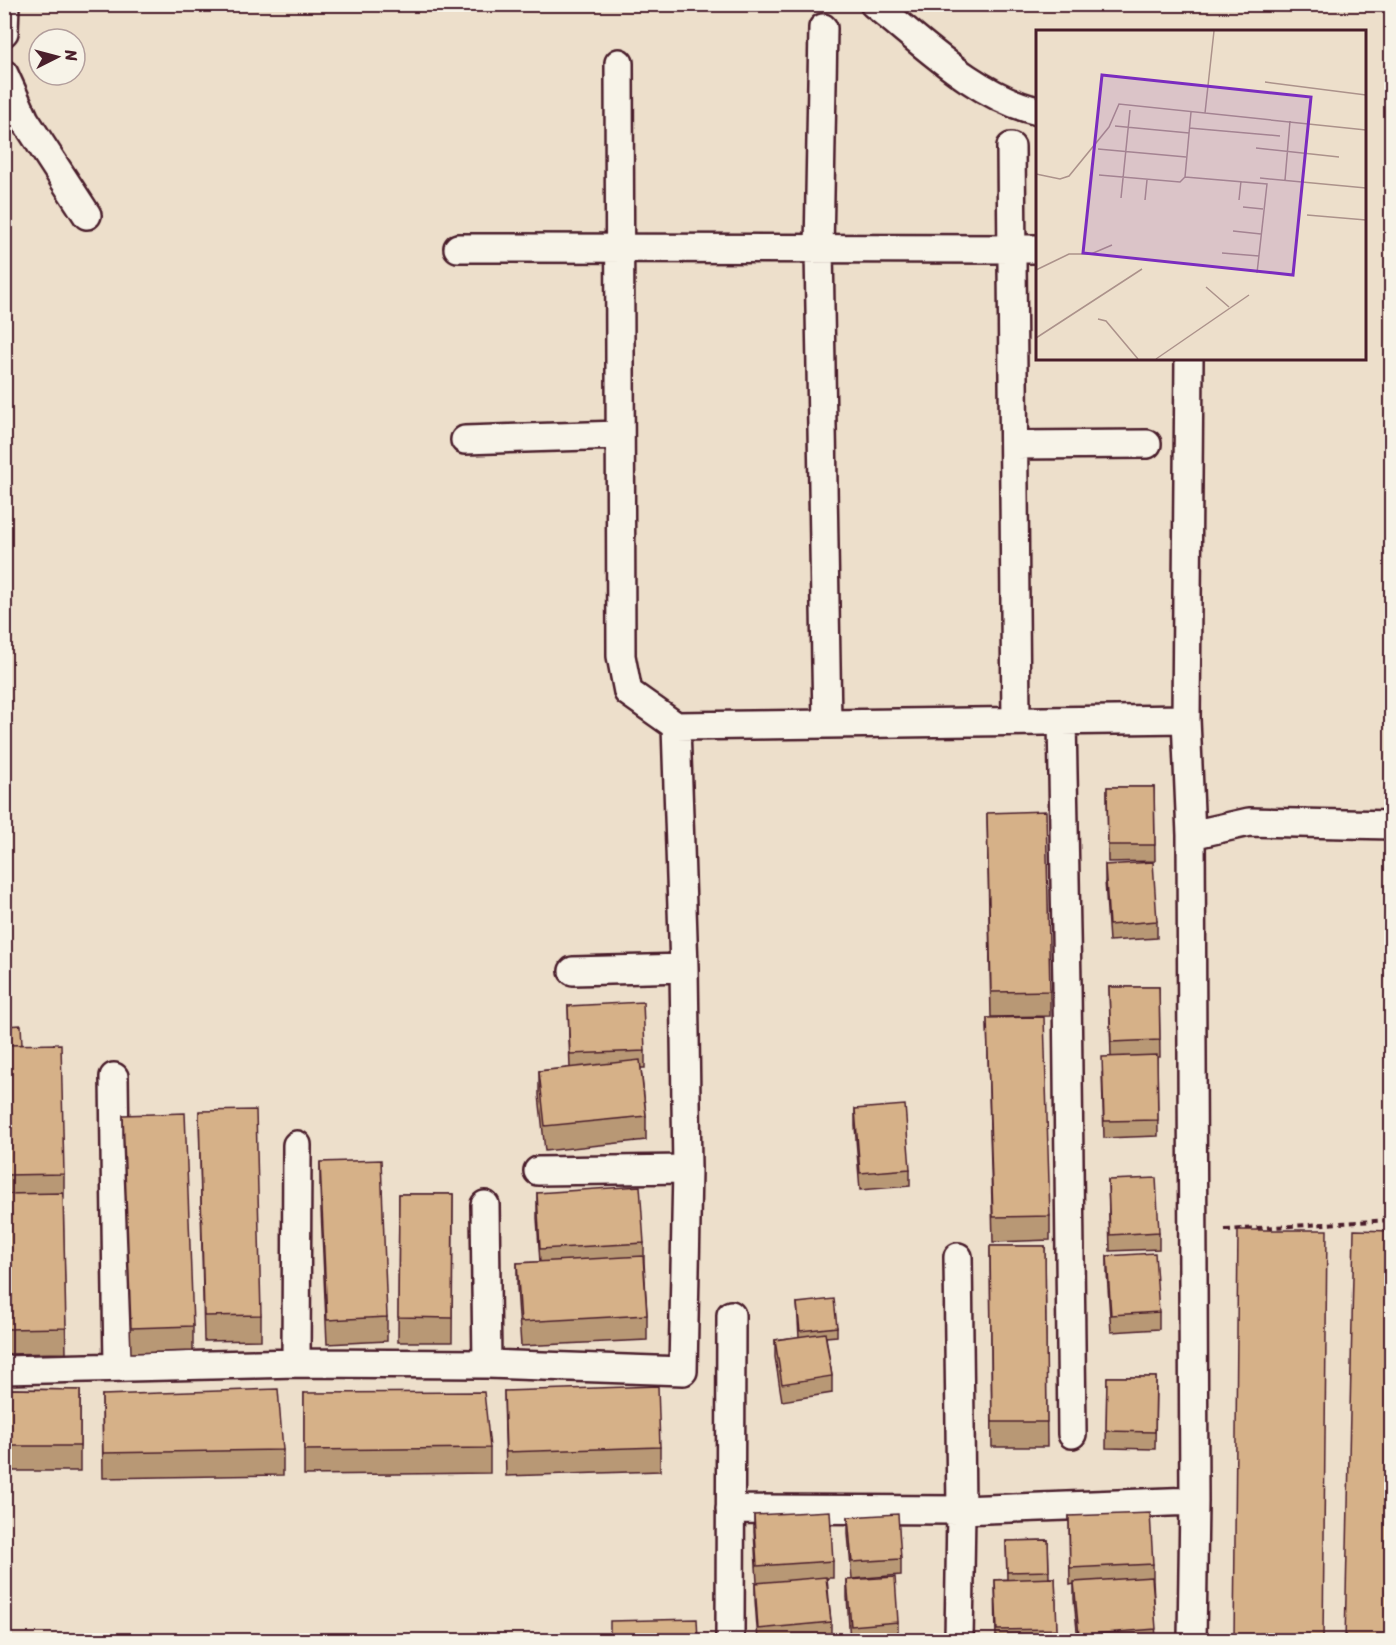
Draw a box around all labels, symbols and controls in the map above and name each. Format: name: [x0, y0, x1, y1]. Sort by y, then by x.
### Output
north arrow: [27, 27, 87, 87]
inset map: [1036, 30, 1366, 360]
text: N: [56, 47, 87, 63]

